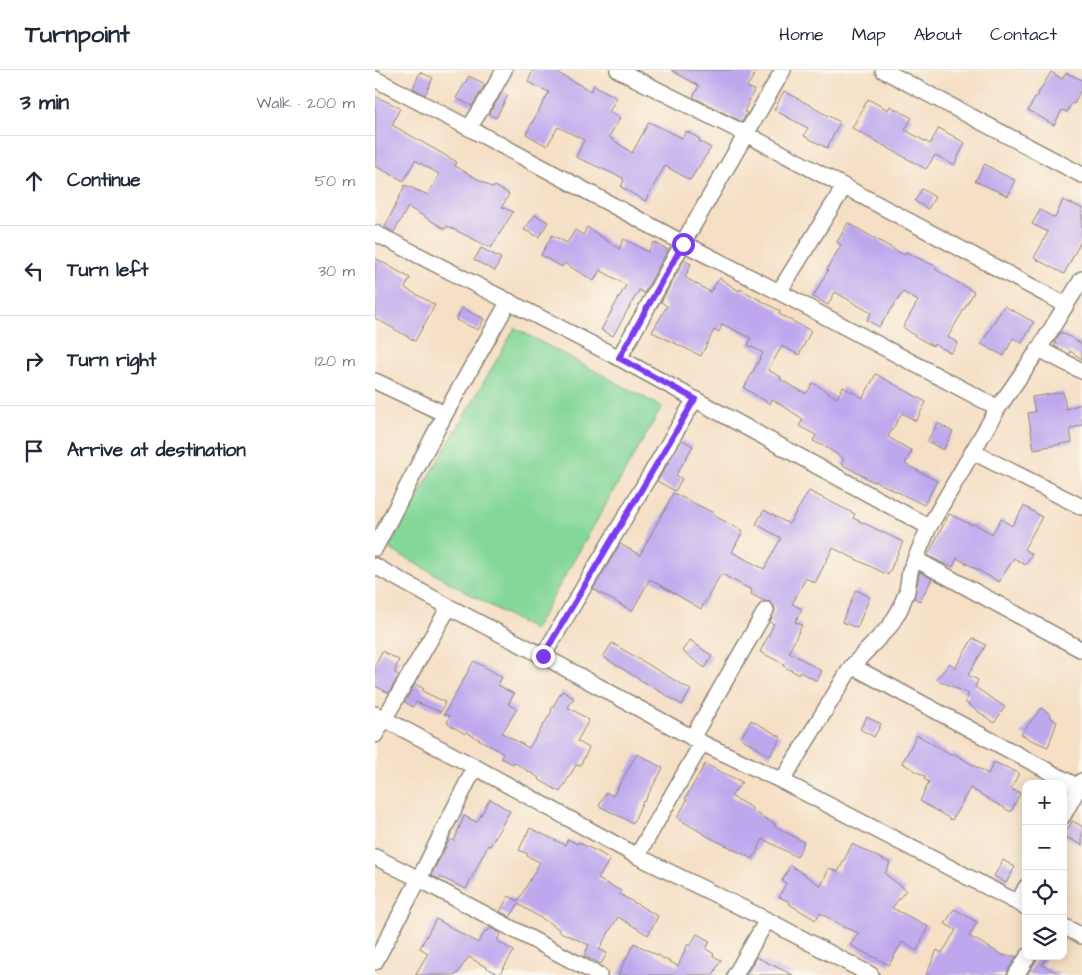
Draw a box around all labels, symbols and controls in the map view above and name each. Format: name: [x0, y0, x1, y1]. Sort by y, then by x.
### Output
text: Turnpoint: [25, 18, 130, 52]
text: Home: [779, 22, 824, 47]
text: Map: [852, 22, 886, 47]
text: About: [914, 22, 962, 47]
text: Contact: [990, 22, 1057, 47]
text: 3 min: [20, 88, 69, 117]
text: Walk · 200 m: [256, 92, 355, 114]
icon: ahead: [20, 167, 48, 195]
text: Continue: [67, 167, 141, 194]
text: 50 m: [315, 170, 355, 192]
route start: [672, 233, 695, 256]
icon: left: [20, 257, 48, 285]
text: Turn left: [67, 257, 148, 284]
text: 30 m: [318, 260, 355, 282]
icon: right: [20, 347, 48, 375]
text: Turn right: [67, 347, 156, 374]
text: 120 m: [315, 350, 355, 372]
icon: arrive: [20, 437, 48, 465]
text: Arrive at destination: [67, 437, 246, 464]
route end: [532, 645, 555, 668]
map controls: [1022, 780, 1067, 960]
button: +: [1022, 780, 1067, 825]
button: −: [1022, 825, 1067, 870]
button: locate: [1022, 870, 1067, 915]
button: layers: [1022, 915, 1067, 960]

